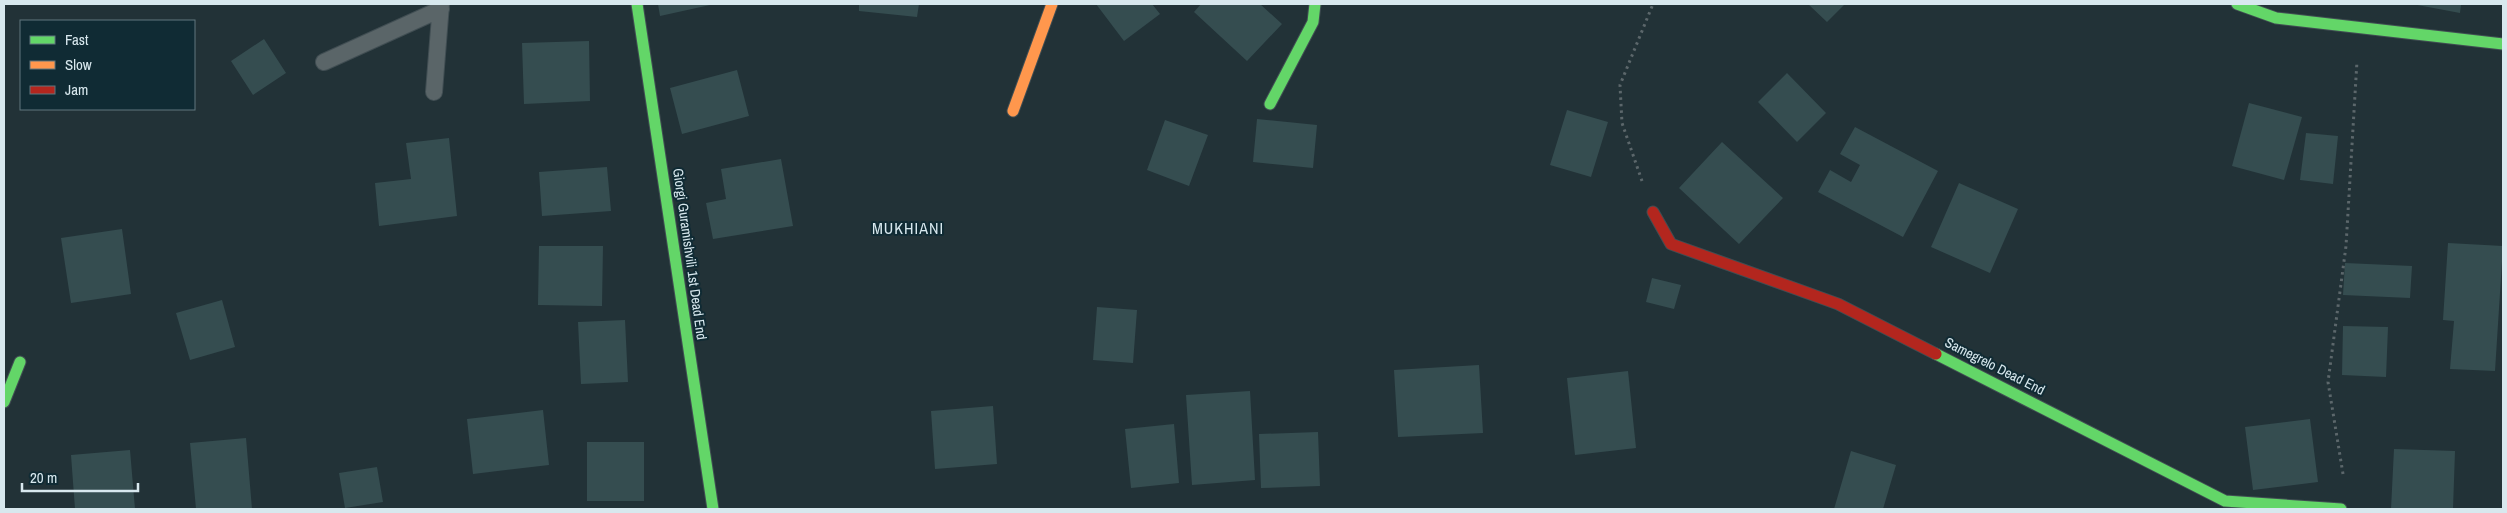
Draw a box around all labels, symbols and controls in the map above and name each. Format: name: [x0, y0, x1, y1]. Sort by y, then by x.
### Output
legend: [20, 20, 195, 110]
text: Fast: [65, 29, 89, 50]
text: Slow: [65, 54, 92, 75]
text: Jam: [65, 79, 88, 100]
street label: Giorgi Guramishvili 1st Dead End: [669, 167, 711, 341]
district label: MUKHIANI: [872, 217, 944, 239]
street label: Samegrelo Dead End: [1942, 333, 2048, 399]
scale bar: [22, 460, 139, 492]
text: 20 m: [30, 467, 57, 488]

